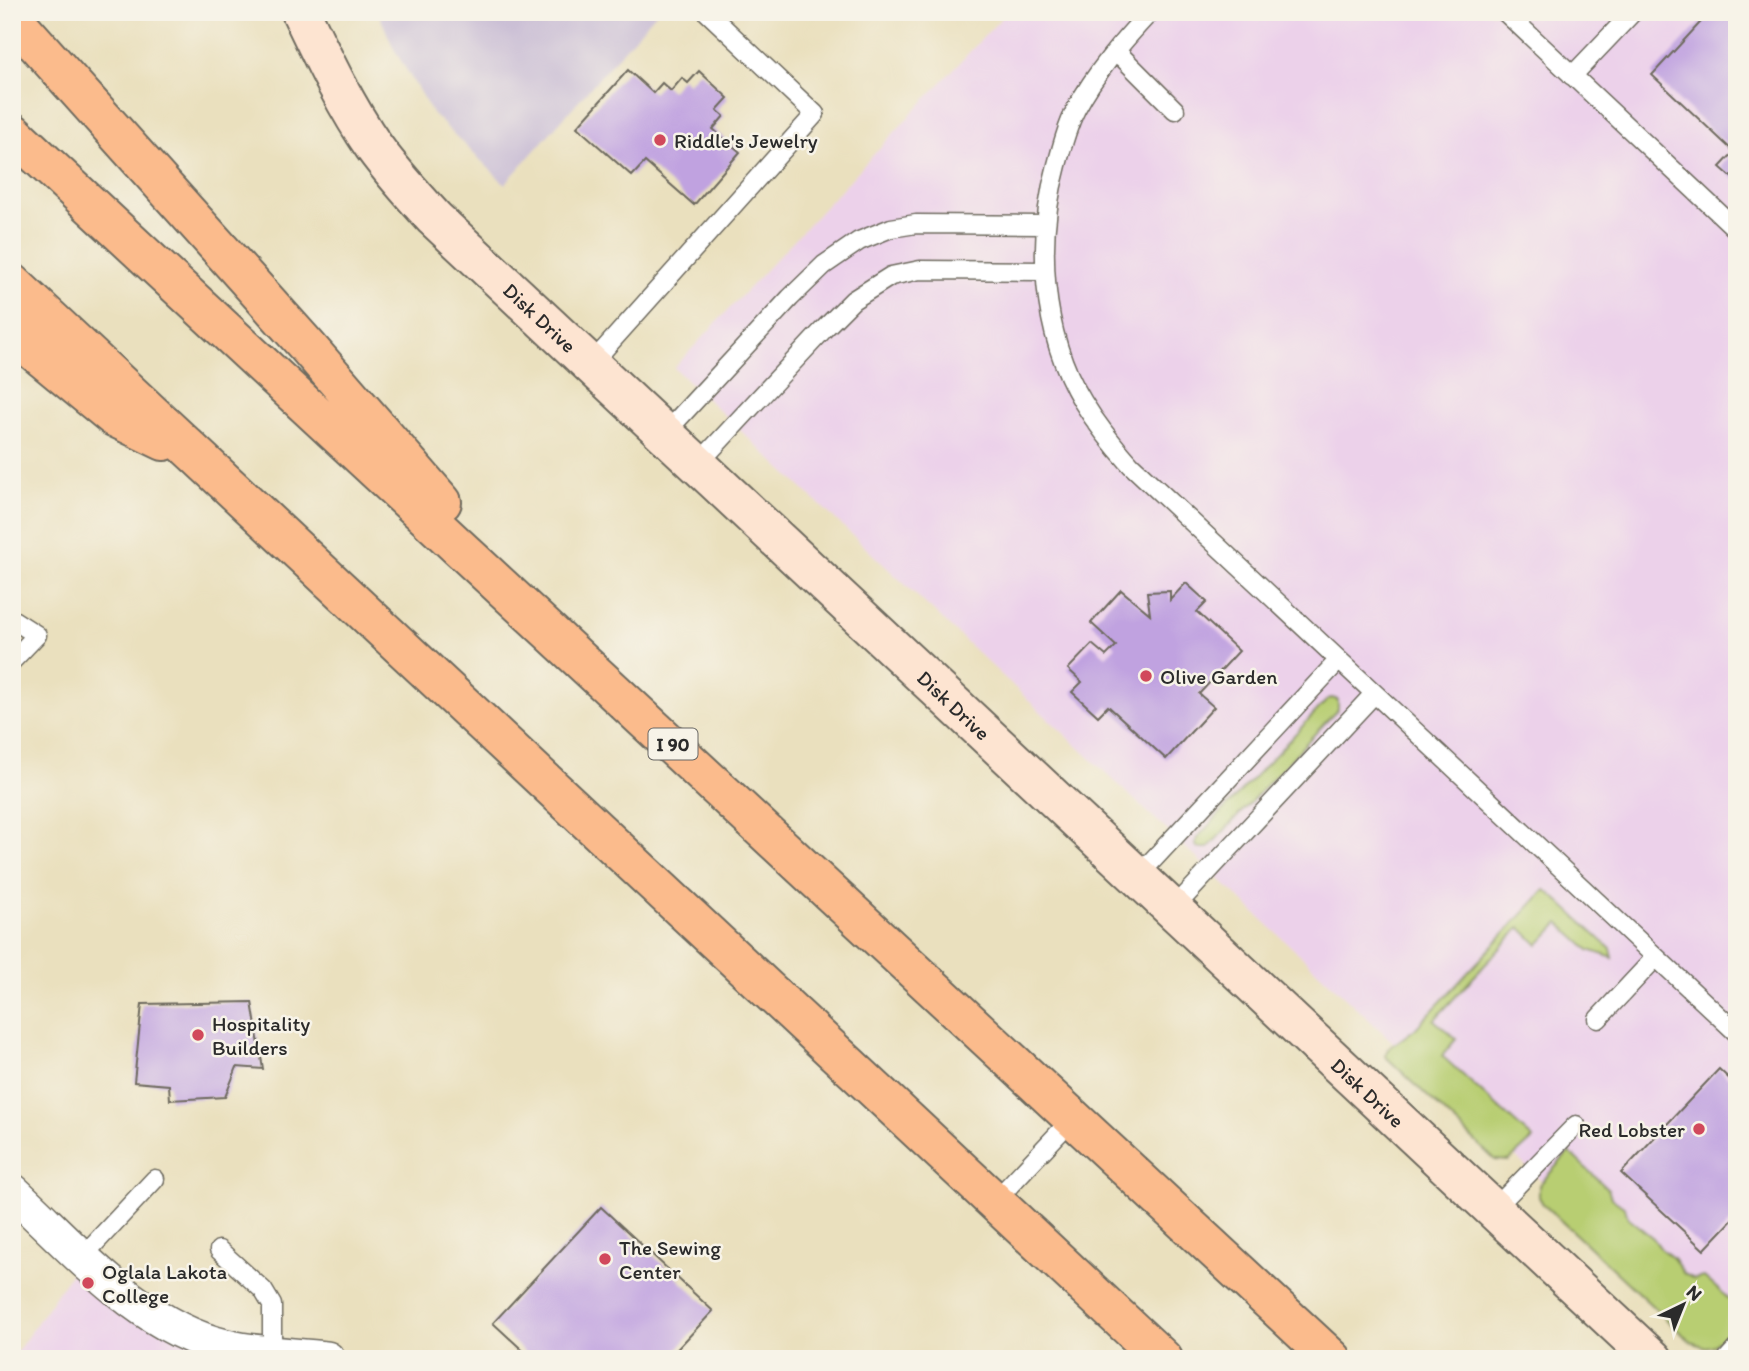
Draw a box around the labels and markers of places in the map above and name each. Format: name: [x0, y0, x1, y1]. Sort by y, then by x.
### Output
place label: Riddle's Jewelry: [674, 128, 818, 153]
marker: Riddle's Jewelry: [652, 132, 668, 148]
place label: Olive Garden: [1160, 664, 1277, 689]
marker: Olive Garden: [1138, 668, 1154, 684]
place label: Hospitality Builders: [212, 1011, 310, 1060]
marker: Hospitality Builders: [190, 1027, 206, 1043]
place label: Red Lobster: [1579, 1117, 1685, 1142]
marker: Red Lobster: [1691, 1121, 1707, 1137]
place label: The Sewing Center: [619, 1235, 721, 1284]
marker: The Sewing Center: [597, 1251, 613, 1267]
place label: Oglala Lakota College: [102, 1259, 227, 1308]
marker: Oglala Lakota College: [80, 1275, 96, 1291]

